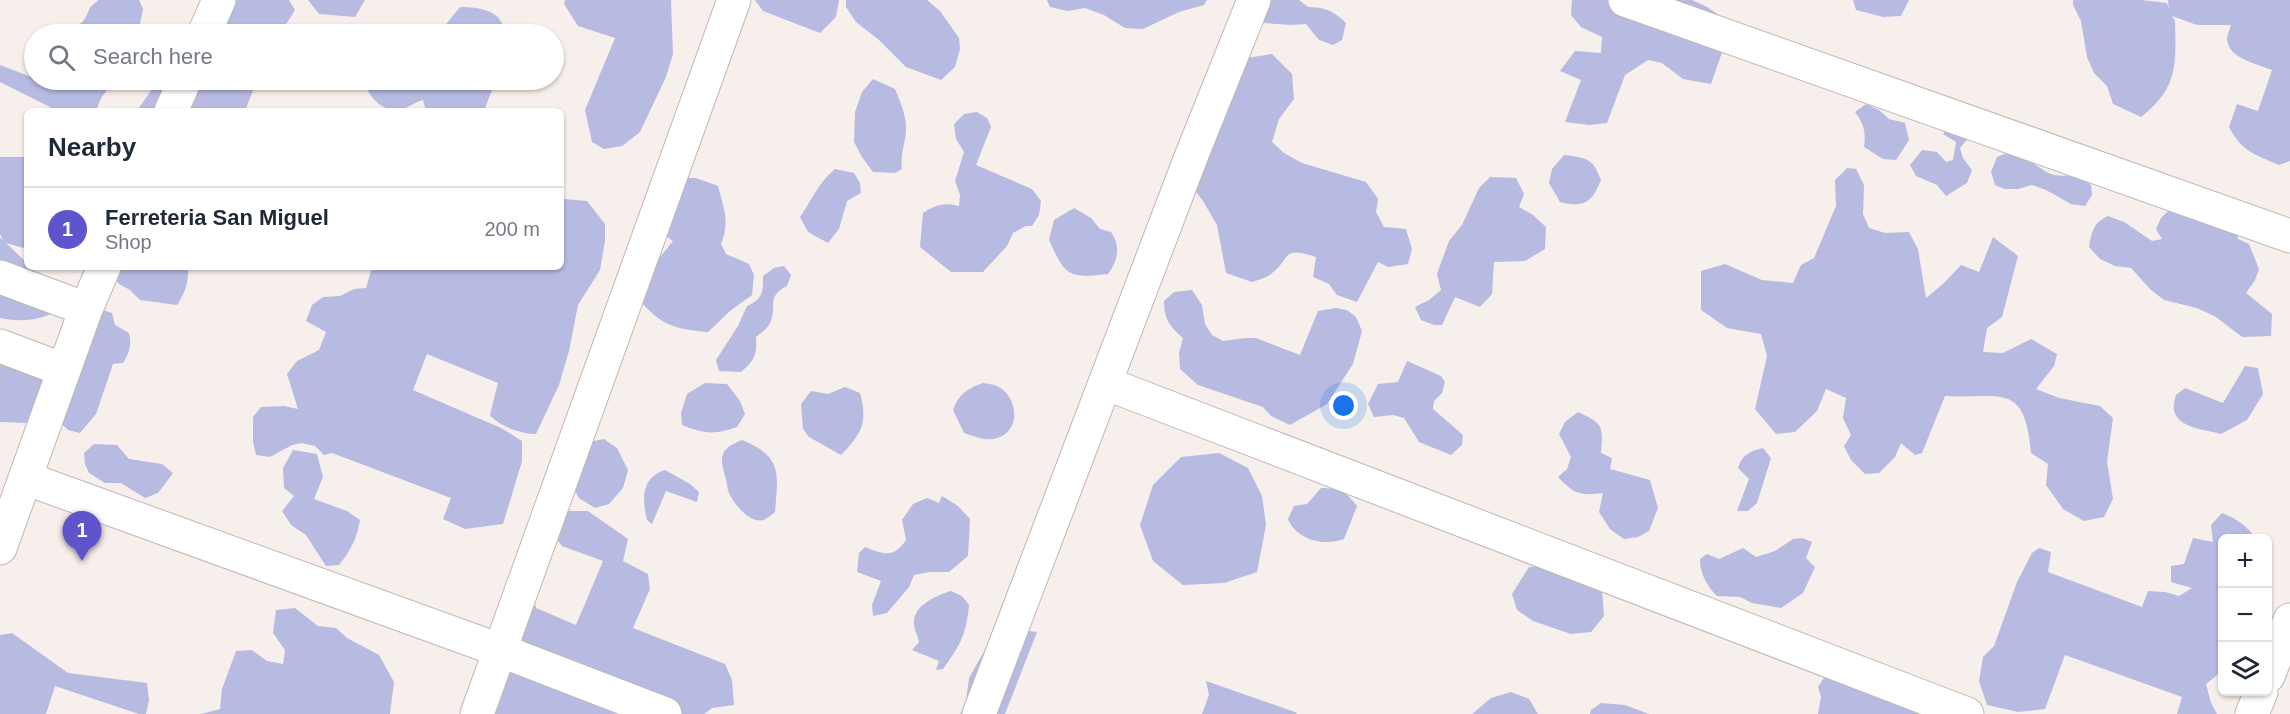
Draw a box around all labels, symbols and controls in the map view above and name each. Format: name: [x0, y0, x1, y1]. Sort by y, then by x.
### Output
search box: [24, 24, 564, 90]
icon: search: [45, 41, 78, 74]
text: Search here: [93, 44, 213, 69]
text: Nearby: [48, 132, 136, 162]
text: Ferreteria San Miguel: [105, 205, 329, 230]
text: 1: [62, 218, 73, 240]
text: 200 m: [484, 218, 540, 240]
text: Shop: [105, 231, 152, 253]
your location: [1329, 391, 1358, 420]
pin: 1: [62, 512, 101, 561]
map controls: [2218, 534, 2272, 696]
button: +: [2218, 534, 2272, 588]
button: −: [2218, 588, 2272, 642]
button: layers: [2218, 642, 2272, 696]

